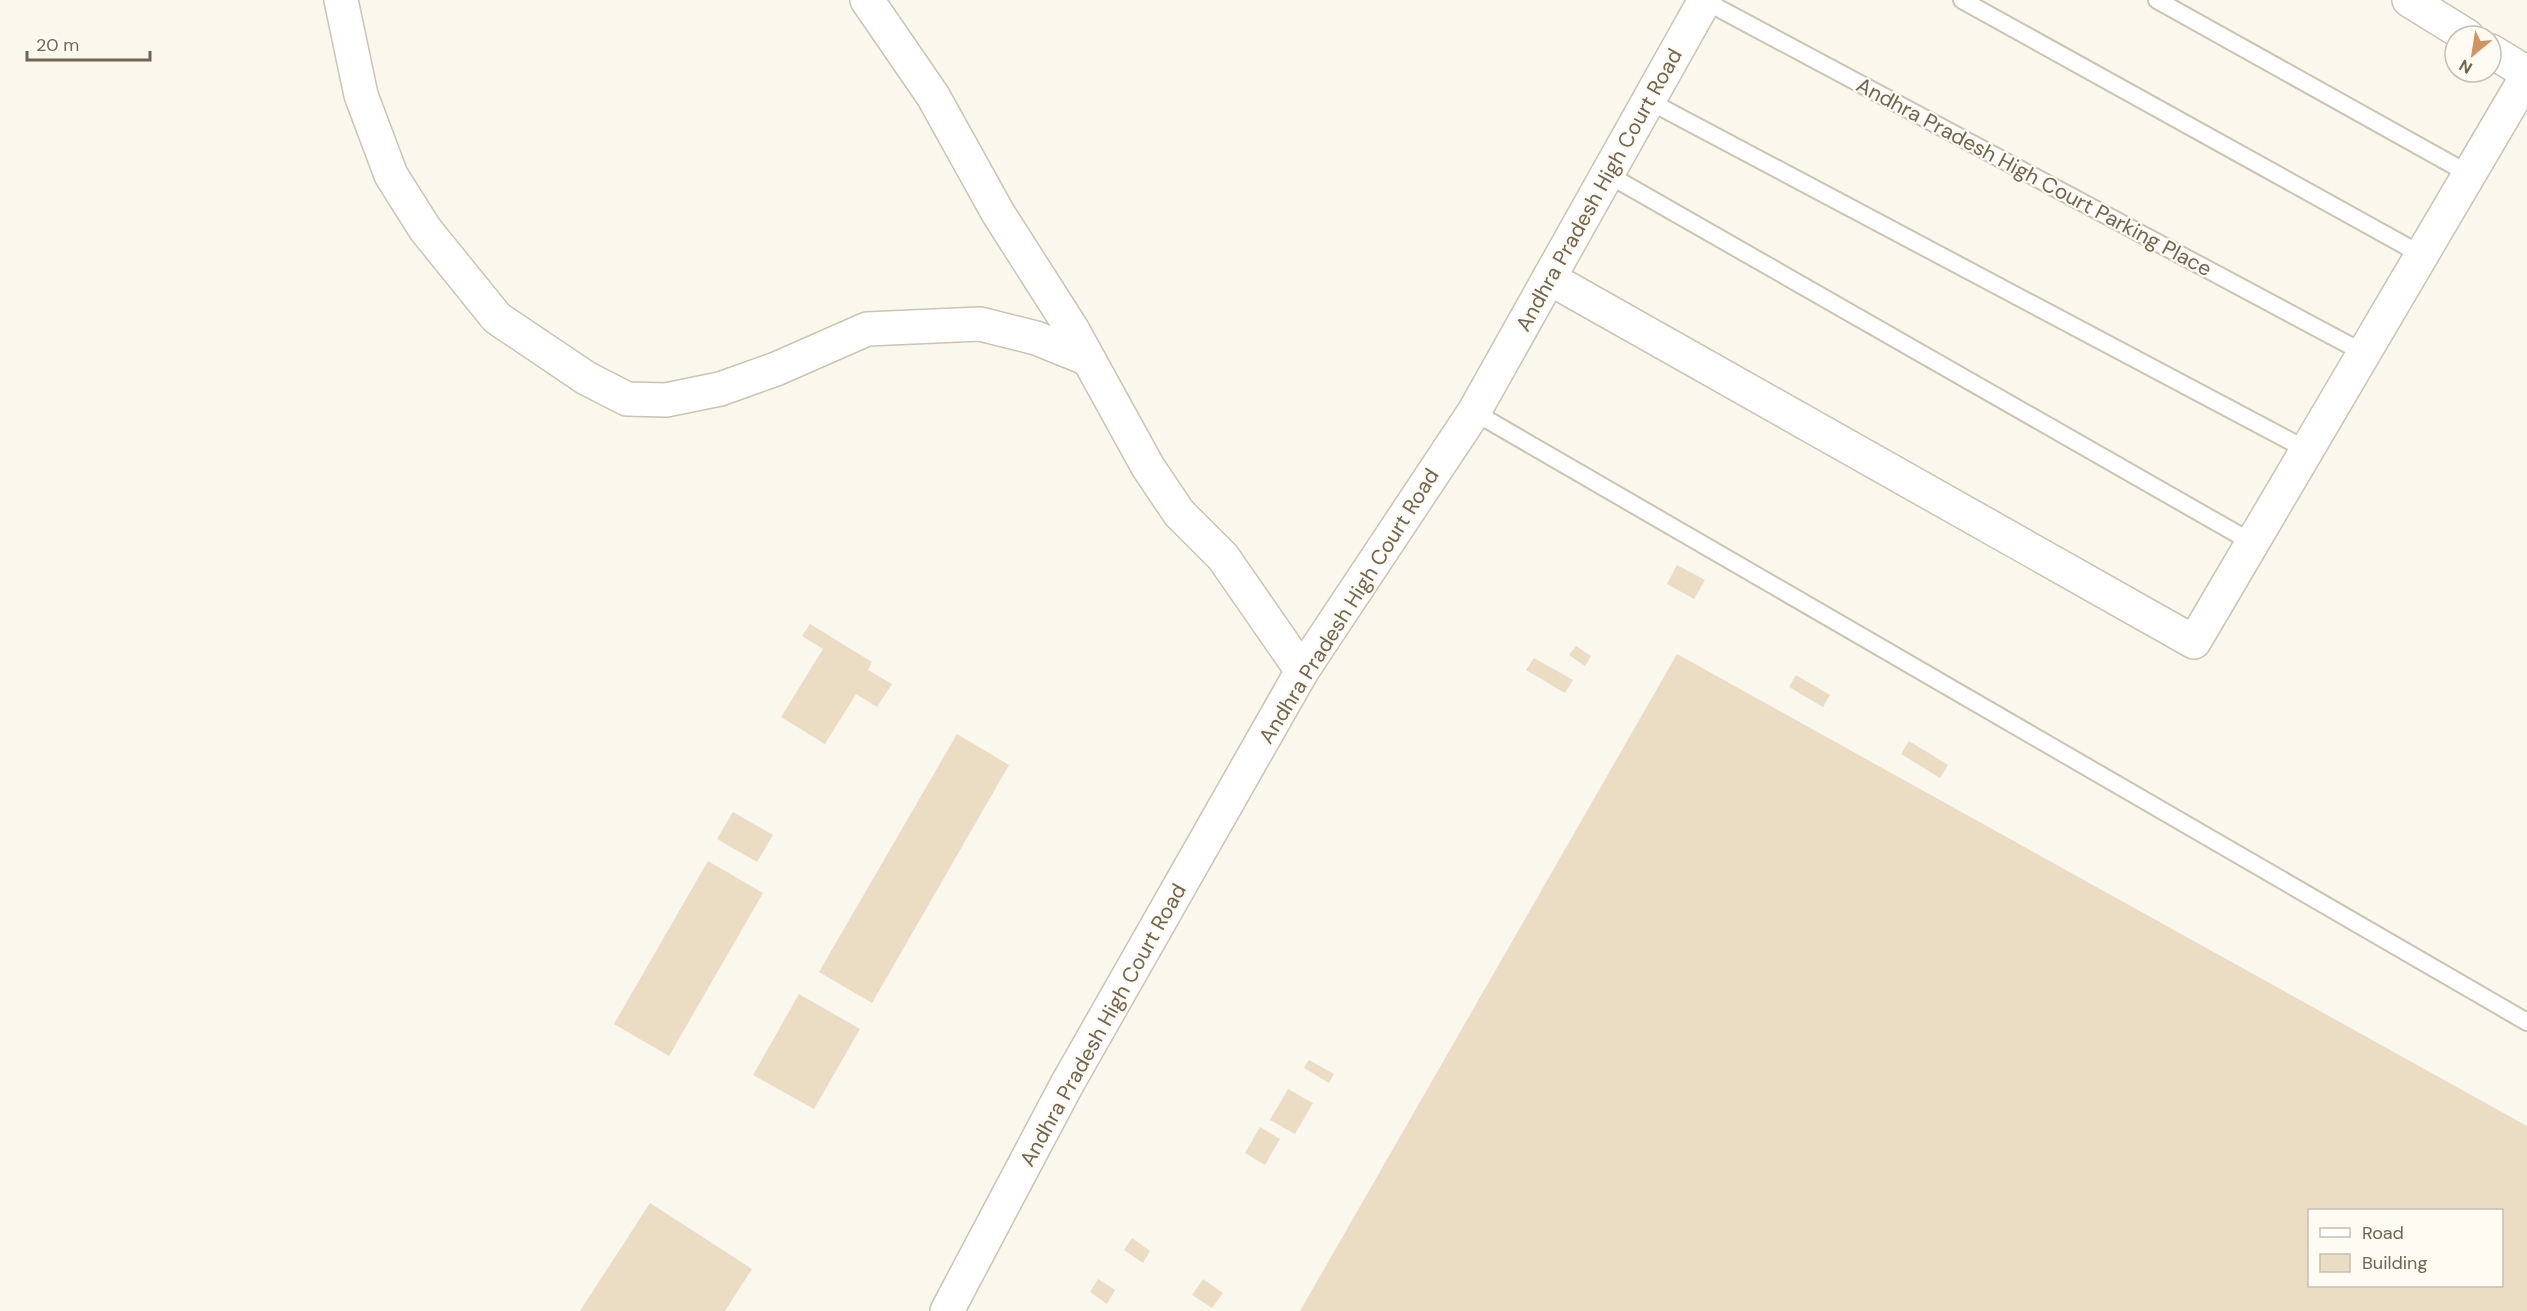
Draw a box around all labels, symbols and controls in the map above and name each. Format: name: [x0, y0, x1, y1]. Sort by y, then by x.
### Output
scale bar: [27, 24, 150, 62]
north arrow: [2443, 24, 2503, 84]
text: 20 m: [36, 33, 79, 57]
street label: Andhra Pradesh High Court Road: [1509, 44, 1689, 336]
text: N: [2455, 55, 2476, 79]
street label: Andhra Pradesh High Court Parking Place: [1851, 71, 2217, 283]
street label: Andhra Pradesh High Court Road: [1252, 463, 1446, 749]
street label: Andhra Pradesh High Court Road: [1013, 879, 1193, 1171]
legend: [2308, 1209, 2503, 1287]
text: Road: [2362, 1221, 2404, 1245]
text: Building: [2362, 1251, 2427, 1275]

